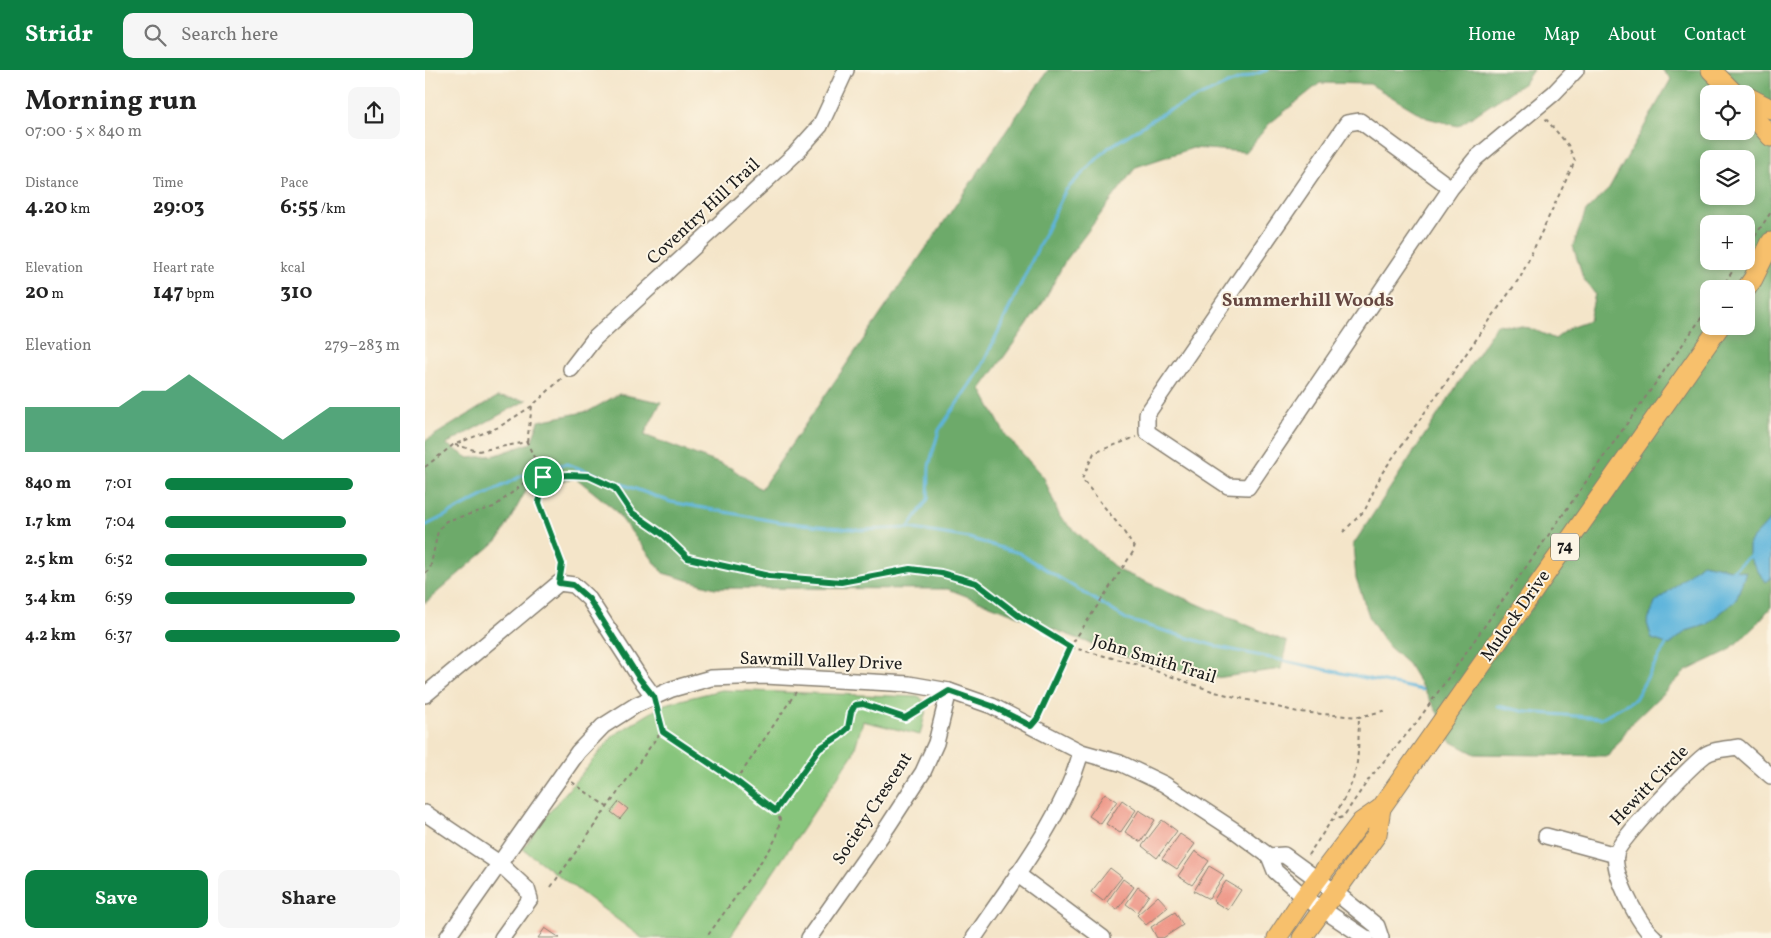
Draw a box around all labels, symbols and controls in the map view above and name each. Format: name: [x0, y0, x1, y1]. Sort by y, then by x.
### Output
search box: [123, 13, 473, 58]
text: Stridr: [25, 18, 93, 52]
icon: search: [141, 21, 169, 49]
text: Search here: [181, 22, 278, 48]
text: Home: [1468, 23, 1516, 48]
text: Map: [1544, 23, 1580, 48]
text: About: [1608, 23, 1656, 48]
text: Contact: [1684, 23, 1746, 48]
text: Morning run: [25, 82, 197, 121]
map controls: [1700, 85, 1755, 335]
button: locate: [1700, 85, 1755, 140]
button: share: [348, 87, 400, 139]
text: 07:00 · 5 × 840 m: [25, 121, 142, 143]
button: layers: [1700, 150, 1755, 205]
street label: Coventry Hill Trail: [642, 153, 766, 271]
text: Distance: [25, 174, 79, 193]
text: Time: [153, 174, 183, 193]
text: Pace: [280, 174, 308, 193]
text: 4.20: [25, 193, 67, 222]
text: 29:03: [153, 193, 204, 222]
text: 6:55: [280, 193, 318, 222]
text: km: [67, 200, 90, 219]
text: /km: [318, 200, 346, 219]
button: +: [1700, 215, 1755, 270]
text: Elevation: [25, 259, 83, 278]
text: Heart rate: [153, 259, 214, 278]
text: kcal: [280, 259, 305, 278]
text: 20: [25, 278, 49, 307]
text: 147: [153, 278, 184, 307]
text: 310: [280, 278, 312, 307]
button: −: [1700, 280, 1755, 335]
text: m: [49, 285, 64, 304]
text: bpm: [184, 285, 215, 304]
district label: Summerhill Woods: [1222, 288, 1394, 314]
text: Elevation: [25, 335, 92, 357]
text: 279–283 m: [324, 335, 400, 357]
pin: [522, 456, 564, 498]
icon: arrive: [529, 463, 557, 491]
text: 840 m: [25, 473, 71, 495]
text: 7:01: [105, 473, 132, 495]
text: 1.7 km: [25, 511, 72, 533]
text: 7:04: [105, 511, 135, 533]
road number: 74: [1551, 534, 1579, 561]
text: 2.5 km: [25, 549, 74, 571]
text: 6:52: [105, 549, 133, 571]
street label: Mulock Drive: [1475, 565, 1557, 667]
text: 3.4 km: [25, 587, 76, 609]
text: 6:59: [105, 587, 133, 609]
text: 4.2 km: [25, 625, 76, 647]
text: 6:37: [105, 625, 133, 647]
street label: John Smith Trail: [1089, 629, 1219, 691]
street label: Sawmill Valley Drive: [739, 647, 903, 677]
street label: Hewitt Circle: [1605, 740, 1695, 832]
street label: Society Crescent: [827, 748, 919, 870]
button: Save: [25, 870, 208, 928]
button: Share: [218, 870, 400, 928]

